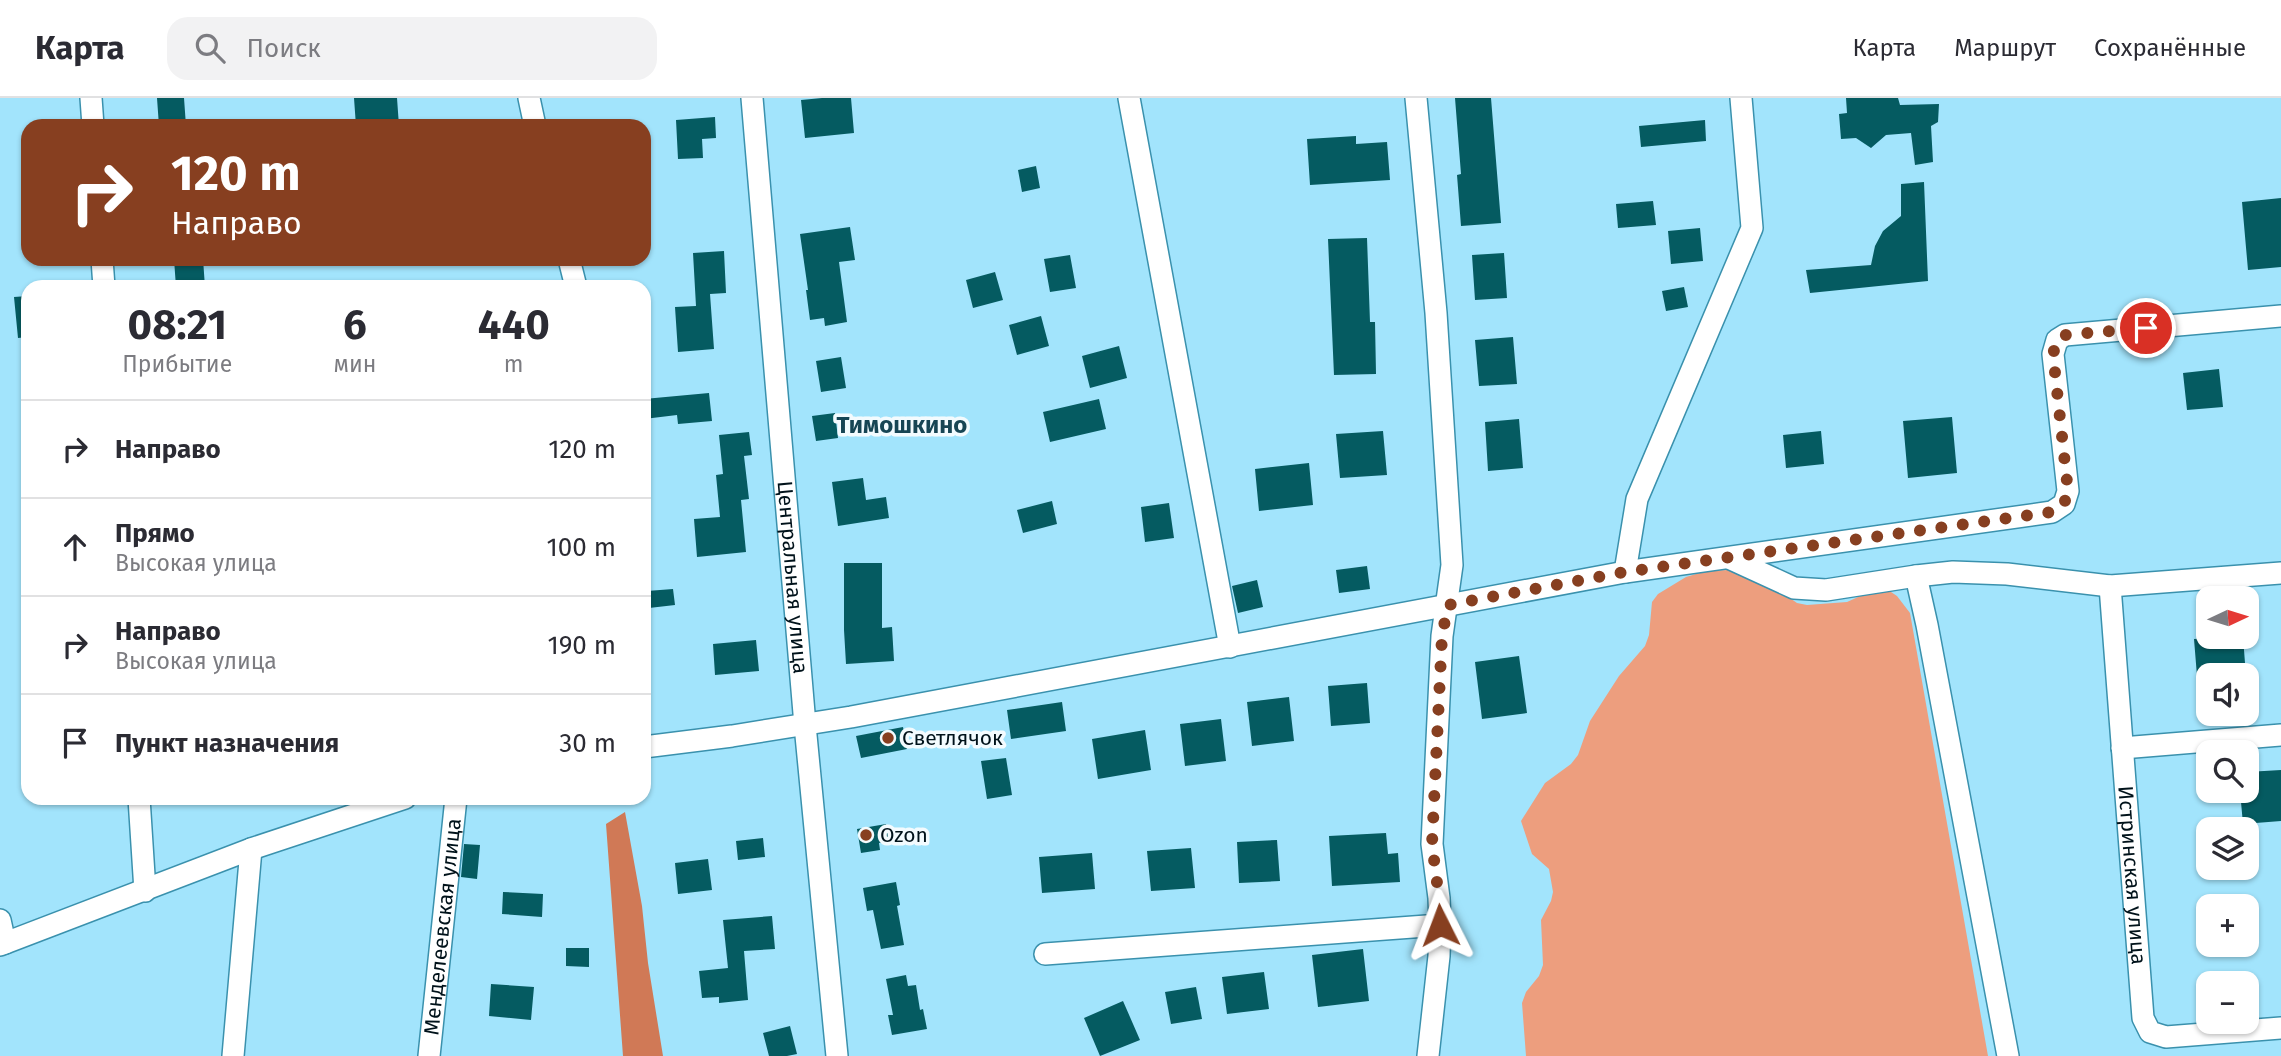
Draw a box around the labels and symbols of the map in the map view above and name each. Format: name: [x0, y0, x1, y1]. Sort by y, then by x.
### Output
pin: [2116, 298, 2176, 358]
district label: Тимошкино: [837, 411, 967, 439]
street label: Центральная улица: [771, 480, 814, 675]
north arrow: [2196, 586, 2259, 649]
place label: Светлячок: [902, 725, 1003, 751]
marker: Светлячок: [880, 730, 896, 746]
street label: Истринская улица: [2112, 785, 2152, 965]
street label: Менделеевская улица: [418, 817, 467, 1036]
place label: Ozon: [880, 822, 928, 848]
marker: Ozon: [858, 827, 874, 843]
position arrow: [1403, 888, 1477, 962]

